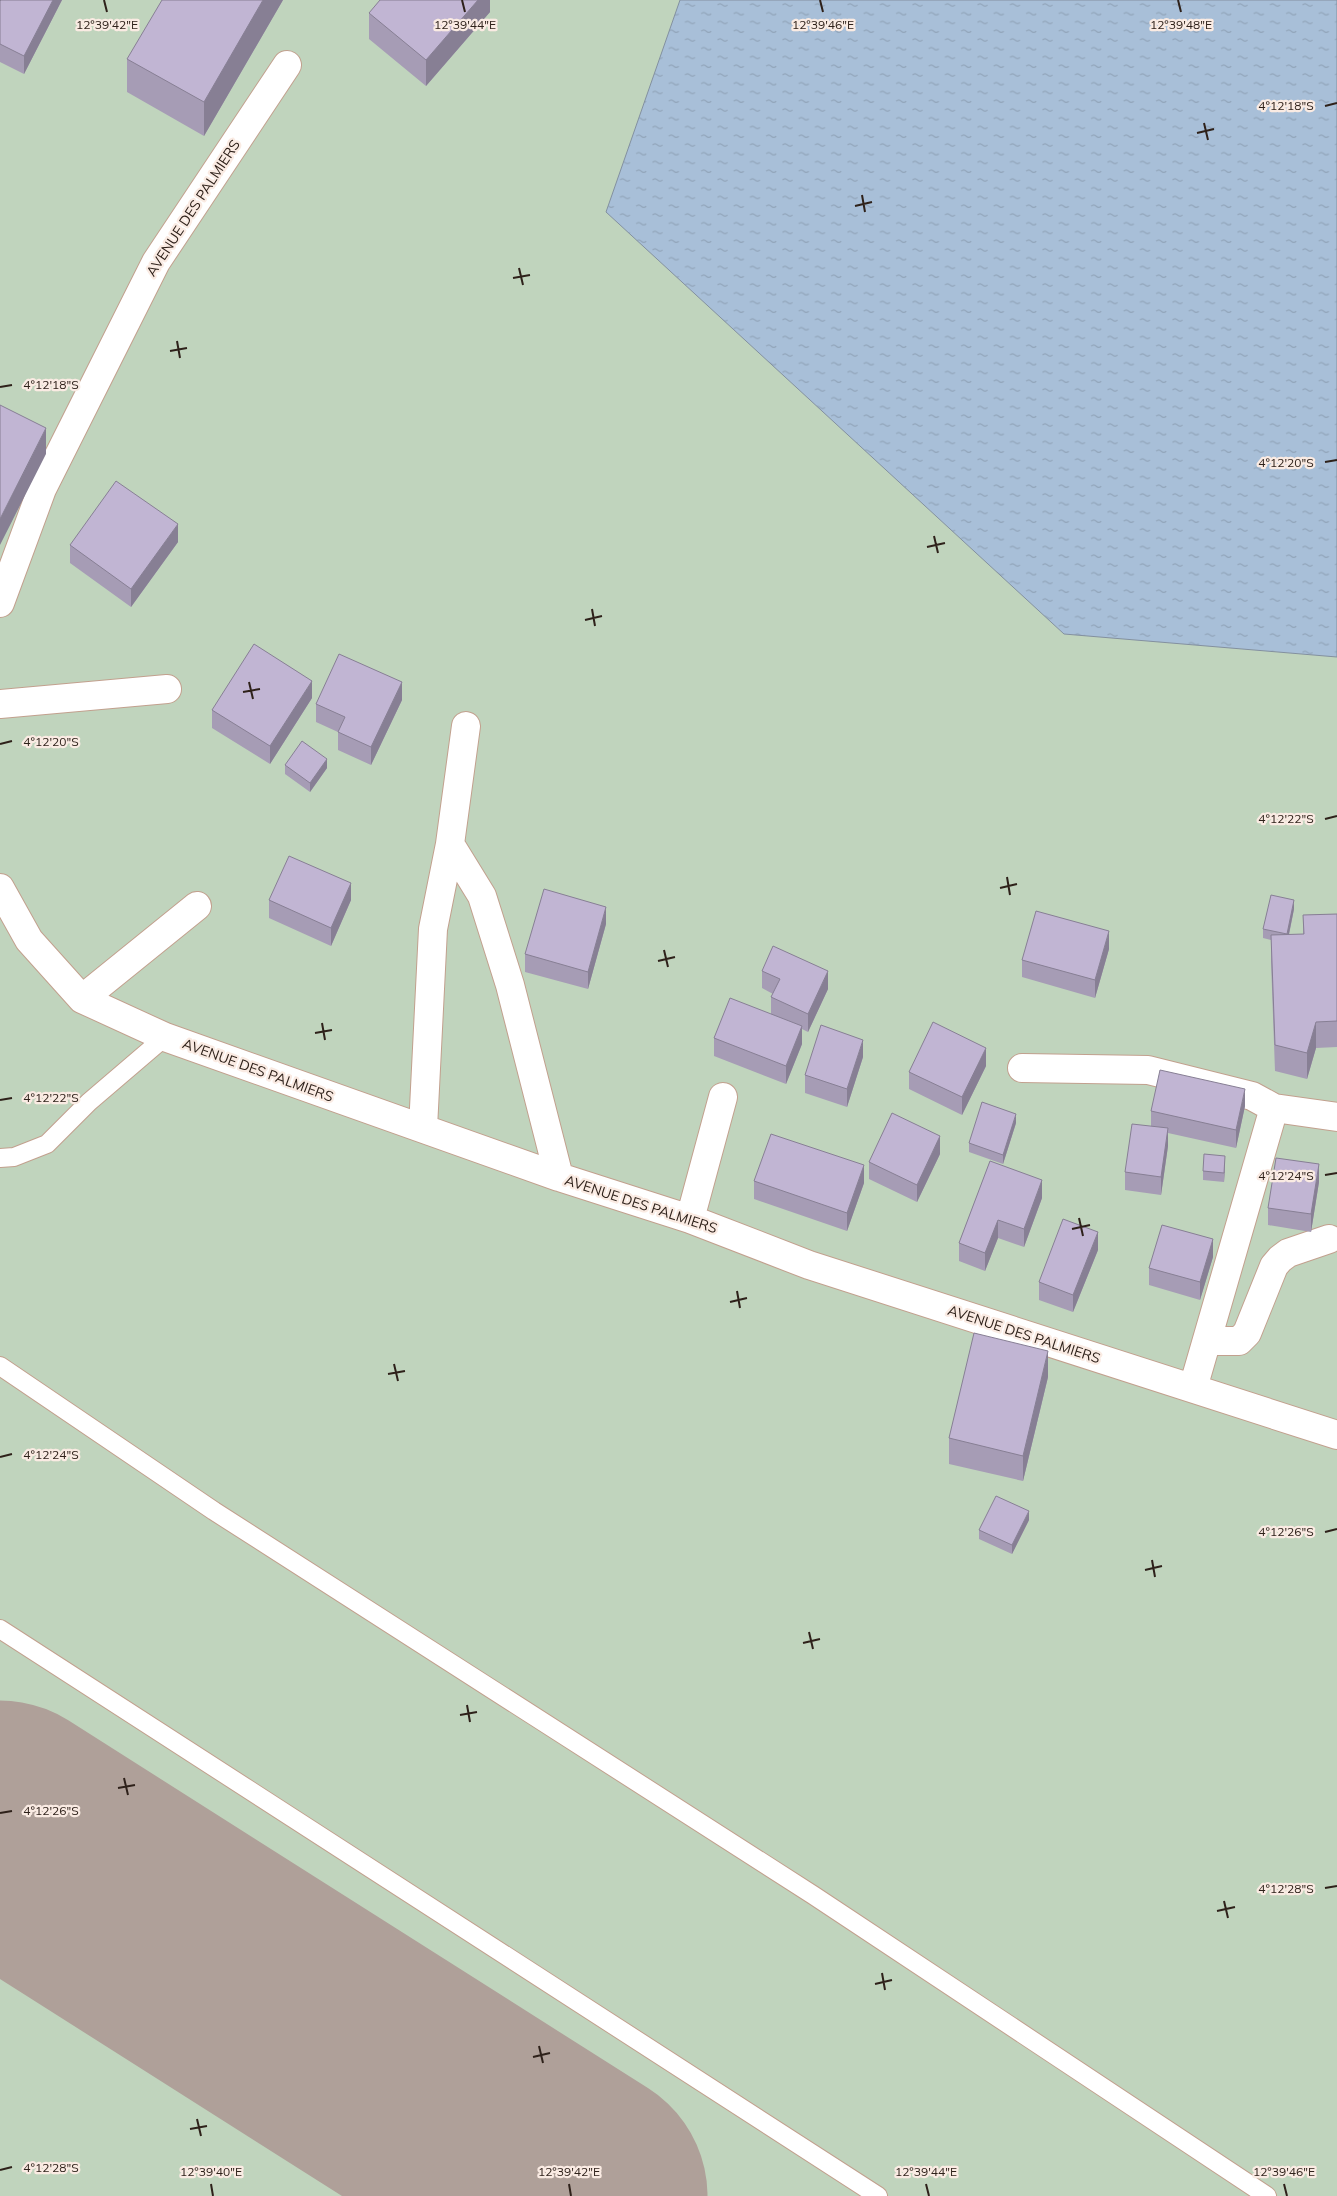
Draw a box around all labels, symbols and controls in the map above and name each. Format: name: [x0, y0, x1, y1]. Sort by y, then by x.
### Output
text: 12°39'42"E: [76, 17, 138, 32]
text: 12°39'44"E: [434, 17, 496, 32]
text: 12°39'46"E: [792, 17, 854, 32]
text: 12°39'48"E: [1150, 17, 1212, 32]
text: 4°12'18"S: [1258, 98, 1314, 113]
street label: AVENUE DES PALMIERS: [142, 136, 244, 280]
text: 4°12'18"S: [23, 377, 79, 392]
text: 4°12'20"S: [1258, 455, 1314, 470]
text: 4°12'20"S: [23, 734, 79, 749]
text: 4°12'22"S: [1258, 811, 1314, 826]
street label: AVENUE DES PALMIERS: [180, 1034, 336, 1106]
text: 4°12'22"S: [23, 1090, 79, 1105]
text: 4°12'24"S: [1258, 1168, 1314, 1183]
street label: AVENUE DES PALMIERS: [562, 1171, 720, 1237]
street label: AVENUE DES PALMIERS: [945, 1301, 1103, 1367]
text: 4°12'24"S: [23, 1447, 79, 1462]
text: 4°12'26"S: [1258, 1524, 1314, 1539]
text: 4°12'26"S: [23, 1803, 79, 1818]
text: 4°12'28"S: [1258, 1881, 1314, 1896]
text: 4°12'28"S: [23, 2160, 79, 2175]
text: 12°39'40"E: [180, 2164, 242, 2179]
text: 12°39'42"E: [538, 2164, 600, 2179]
text: 12°39'44"E: [895, 2164, 957, 2179]
text: 12°39'46"E: [1253, 2164, 1315, 2179]

